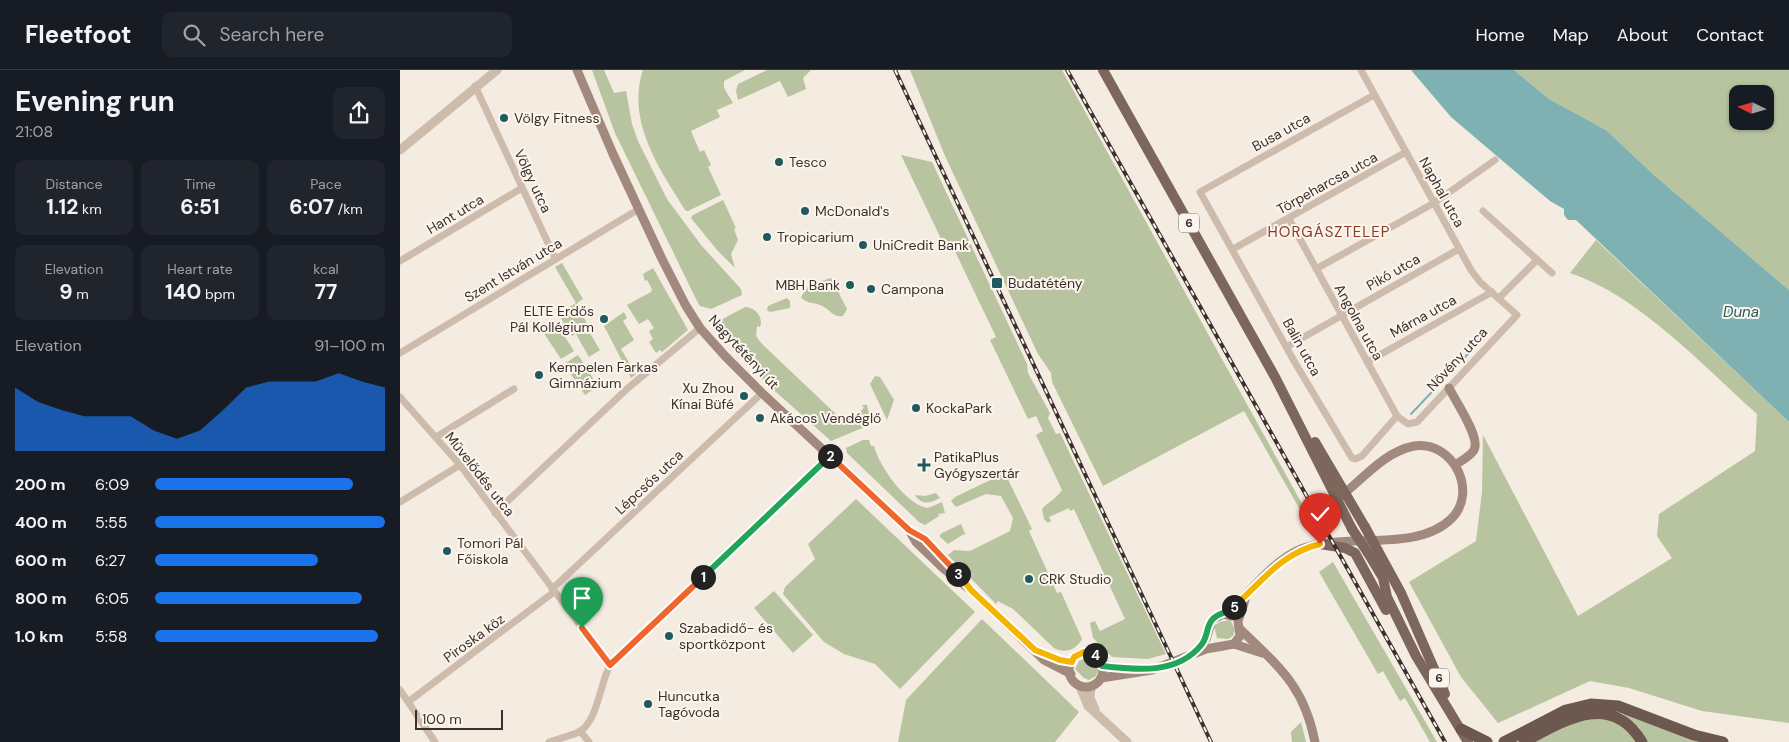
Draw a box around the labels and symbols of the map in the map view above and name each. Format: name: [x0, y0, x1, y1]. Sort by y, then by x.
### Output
north arrow: [1729, 85, 1774, 130]
place label: Völgy Fitness: [514, 109, 600, 127]
street label: Busa utca: [1249, 109, 1313, 155]
marker: Völgy Fitness: [498, 112, 510, 124]
street label: Völgy utca: [510, 146, 556, 216]
street label: Törpeharcsa utca: [1273, 148, 1381, 218]
place label: Tesco: [789, 153, 827, 171]
street label: Naphal utca: [1415, 154, 1469, 230]
marker: Tesco: [773, 156, 785, 168]
street label: Hant utca: [423, 190, 487, 238]
place label: McDonald's: [815, 202, 890, 220]
marker: McDonald's: [799, 205, 811, 217]
road number: 6: [1179, 214, 1199, 232]
district label: HORGÁSZTELEP: [1268, 222, 1390, 242]
place label: Tropicarium: [777, 228, 854, 246]
marker: Tropicarium: [761, 231, 773, 243]
street label: Szent István utca: [461, 234, 565, 306]
place label: UniCredit Bank: [873, 236, 969, 254]
marker: UniCredit Bank: [857, 239, 869, 251]
street label: Pikó utca: [1363, 249, 1423, 295]
place label: Budatétény: [1008, 274, 1083, 292]
place label: MBH Bank: [775, 276, 840, 294]
marker: Budatétény: [990, 276, 1004, 290]
marker: MBH Bank: [844, 279, 856, 291]
place label: Campona: [881, 280, 944, 298]
street label: Angolna utca: [1331, 281, 1387, 363]
marker: Campona: [865, 283, 877, 295]
street label: Márna utca: [1387, 290, 1459, 342]
place label: ELTE Erdős Pál Kollégium: [510, 302, 594, 336]
water label: Duna: [1723, 302, 1759, 322]
street label: Nagytétényi út: [705, 311, 783, 393]
marker: ELTE Erdős Pál Kollégium: [598, 313, 610, 325]
street label: Balin utca: [1279, 315, 1325, 379]
street label: Növény utca: [1423, 323, 1491, 395]
place label: Kempelen Farkas Gimnázium: [549, 358, 658, 392]
marker: Kempelen Farkas Gimnázium: [533, 369, 545, 381]
place label: Xu Zhou Kínai Büfé: [671, 379, 734, 413]
marker: Xu Zhou Kínai Büfé: [738, 390, 750, 402]
place label: KockaPark: [926, 399, 992, 417]
marker: KockaPark: [910, 402, 922, 414]
place label: Akácos Vendéglő: [770, 409, 881, 427]
marker: Akácos Vendéglő: [754, 412, 766, 424]
street label: Művelődés utca: [441, 428, 519, 520]
pin: 2: [818, 444, 842, 468]
street label: Lépcsős utca: [611, 446, 687, 518]
place label: PatikaPlus Gyógyszertár: [934, 448, 1020, 482]
marker: PatikaPlus Gyógyszertár: [918, 459, 930, 471]
pin: [1299, 493, 1341, 544]
place label: Tomori Pál Főiskola: [457, 534, 523, 568]
marker: Tomori Pál Főiskola: [441, 545, 453, 557]
pin: 3: [946, 562, 970, 586]
pin: 1: [690, 564, 716, 590]
place label: CRK Studio: [1039, 570, 1111, 588]
marker: CRK Studio: [1023, 573, 1035, 585]
pin: [561, 577, 603, 628]
pin: 5: [1222, 594, 1246, 620]
street label: Piroska köz: [440, 610, 508, 666]
place label: Szabadidő- és sportközpont: [679, 619, 773, 653]
marker: Szabadidő- és sportközpont: [663, 630, 675, 642]
pin: 4: [1082, 642, 1108, 668]
road number: 6: [1429, 668, 1449, 688]
place label: Huncutka Tagóvoda: [658, 687, 720, 721]
marker: Huncutka Tagóvoda: [642, 698, 654, 710]
scale bar: [415, 707, 502, 730]

